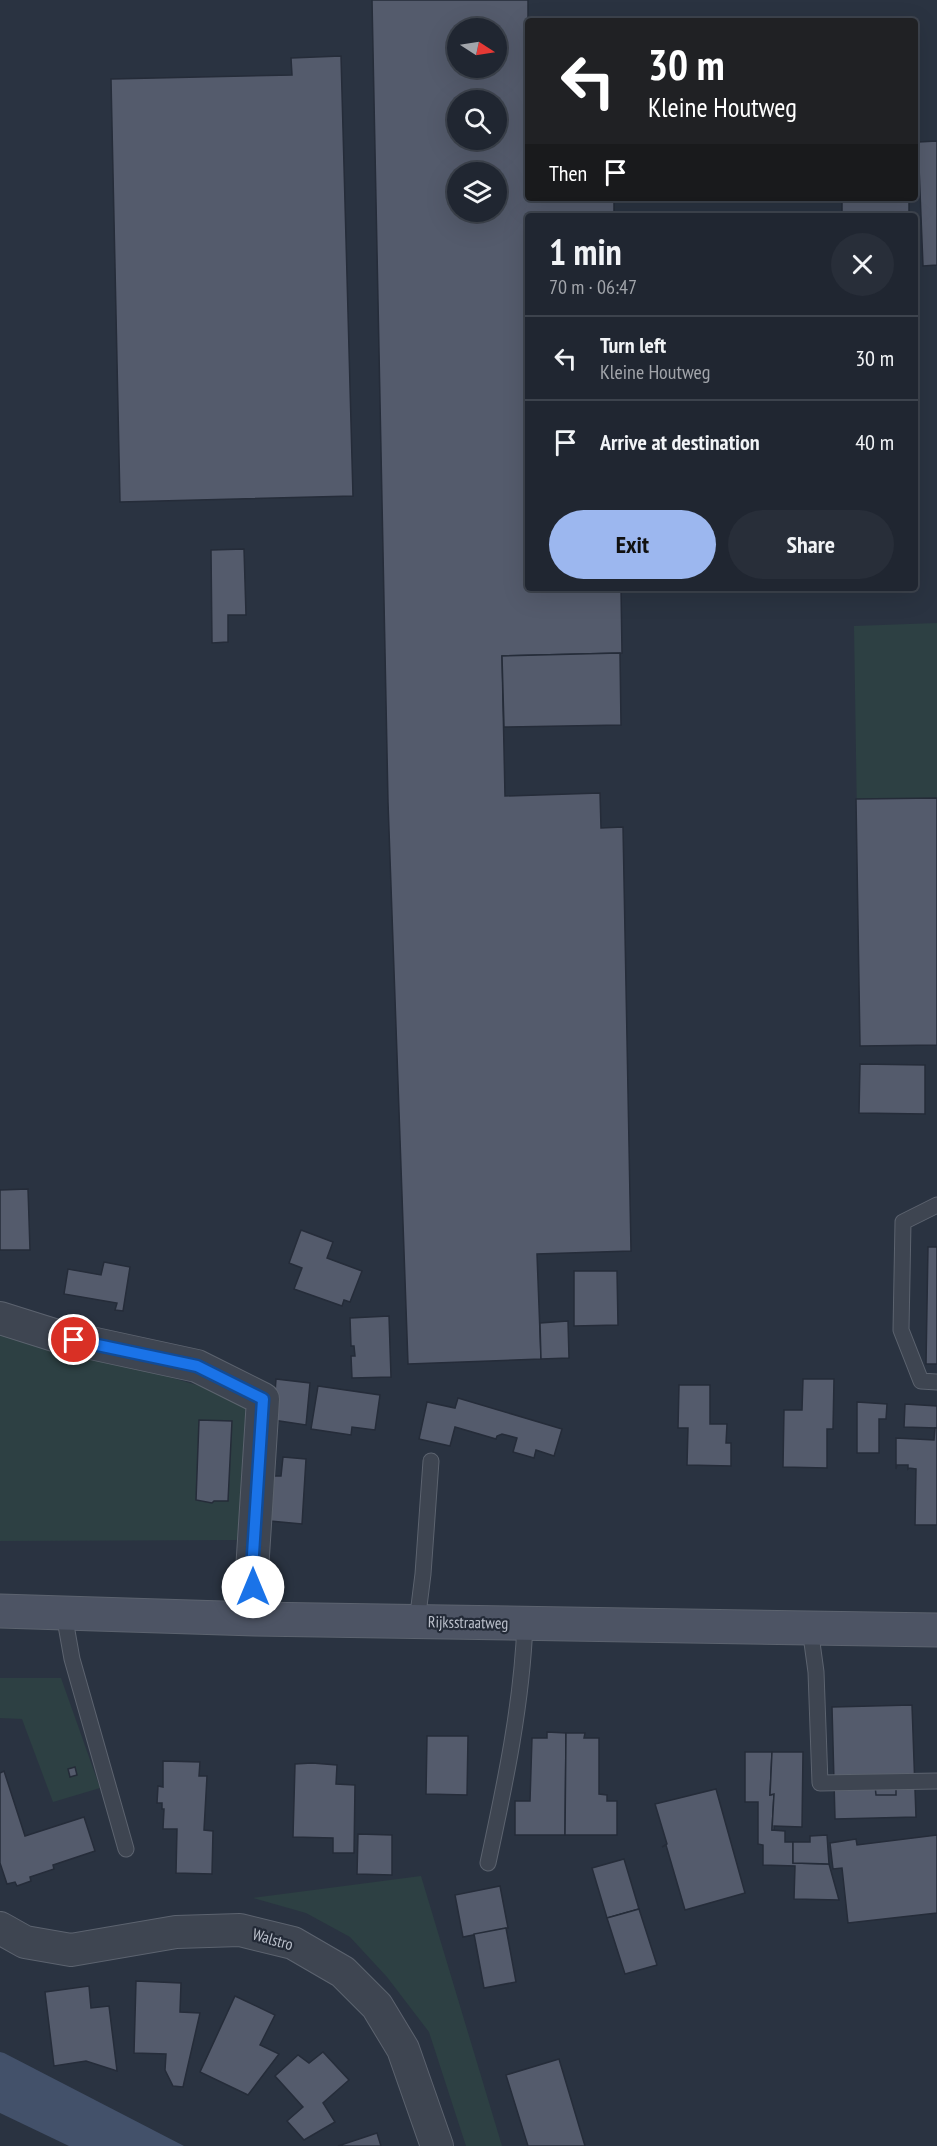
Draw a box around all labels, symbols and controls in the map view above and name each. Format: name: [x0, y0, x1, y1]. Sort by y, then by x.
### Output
north arrow: [447, 18, 507, 78]
map controls: [447, 18, 507, 222]
text: 30 m: [648, 37, 725, 92]
icon: left: [549, 42, 627, 120]
button: search: [447, 90, 507, 150]
text: Kleine Houtweg: [648, 90, 797, 124]
icon: arrive: [599, 156, 632, 189]
text: Then: [549, 159, 587, 187]
button: layers: [447, 162, 507, 222]
text: 1 min: [549, 228, 622, 275]
button: close: [831, 233, 894, 296]
text: 70 m · 06:47: [549, 274, 637, 300]
text: Turn left: [600, 331, 666, 359]
icon: left: [549, 342, 582, 375]
text: 30 m: [855, 344, 894, 372]
text: Kleine Houtweg: [600, 359, 710, 385]
icon: arrive: [549, 426, 582, 459]
text: Arrive at destination: [600, 428, 760, 456]
text: 40 m: [855, 428, 894, 456]
button: Exit: [549, 510, 716, 579]
button: Share: [728, 510, 894, 579]
pin: [48, 1314, 99, 1365]
icon: arrive: [57, 1323, 90, 1356]
position arrow: [221, 1555, 285, 1619]
street label: Rijksstraatweg: [428, 1611, 508, 1633]
street label: Walstro: [250, 1924, 296, 1954]

